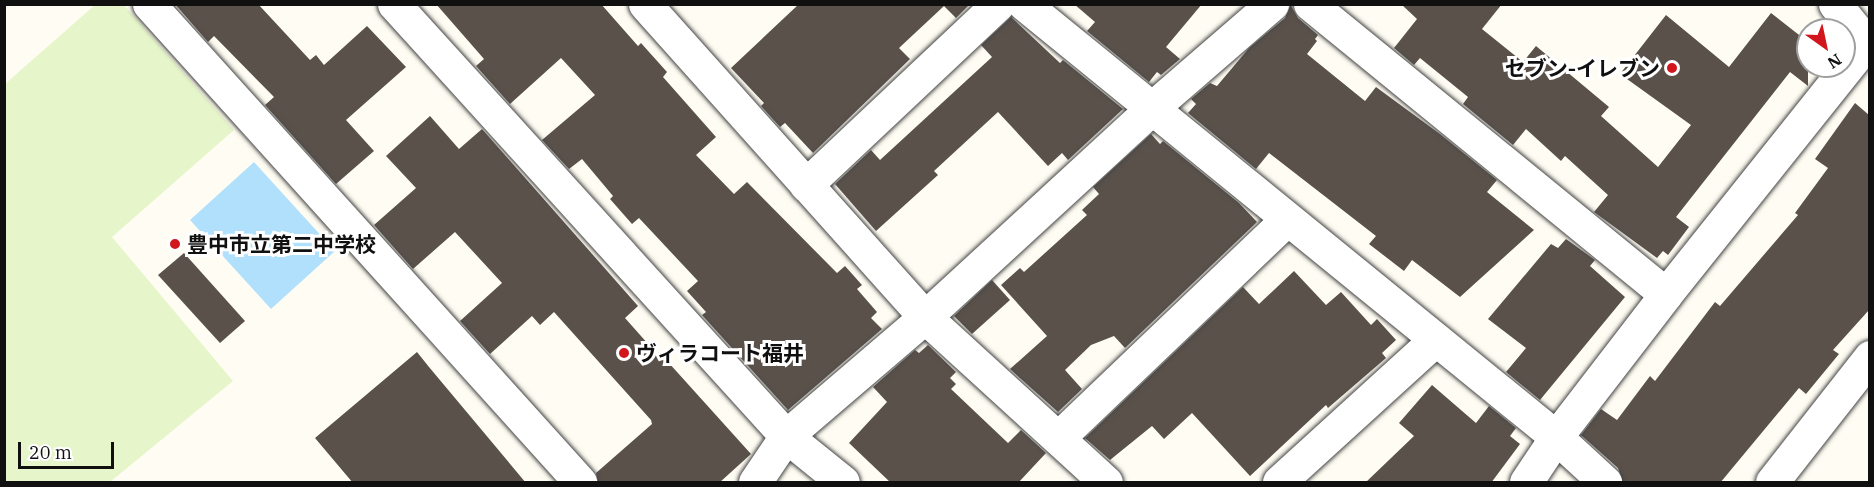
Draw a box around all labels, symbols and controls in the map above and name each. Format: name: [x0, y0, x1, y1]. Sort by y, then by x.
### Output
north arrow: [1796, 18, 1856, 78]
text: N: [1824, 50, 1845, 73]
place label: セブン-イレブン: [1505, 55, 1660, 81]
marker: セブン-イレブン: [1665, 61, 1679, 75]
place label: 豊中市立第二中学校: [187, 231, 376, 257]
marker: 豊中市立第二中学校: [168, 237, 182, 251]
place label: ヴィラコート福井: [636, 340, 804, 366]
marker: ヴィラコート福井: [617, 346, 631, 360]
scale bar: [21, 430, 117, 468]
text: 20 m: [29, 441, 72, 464]

